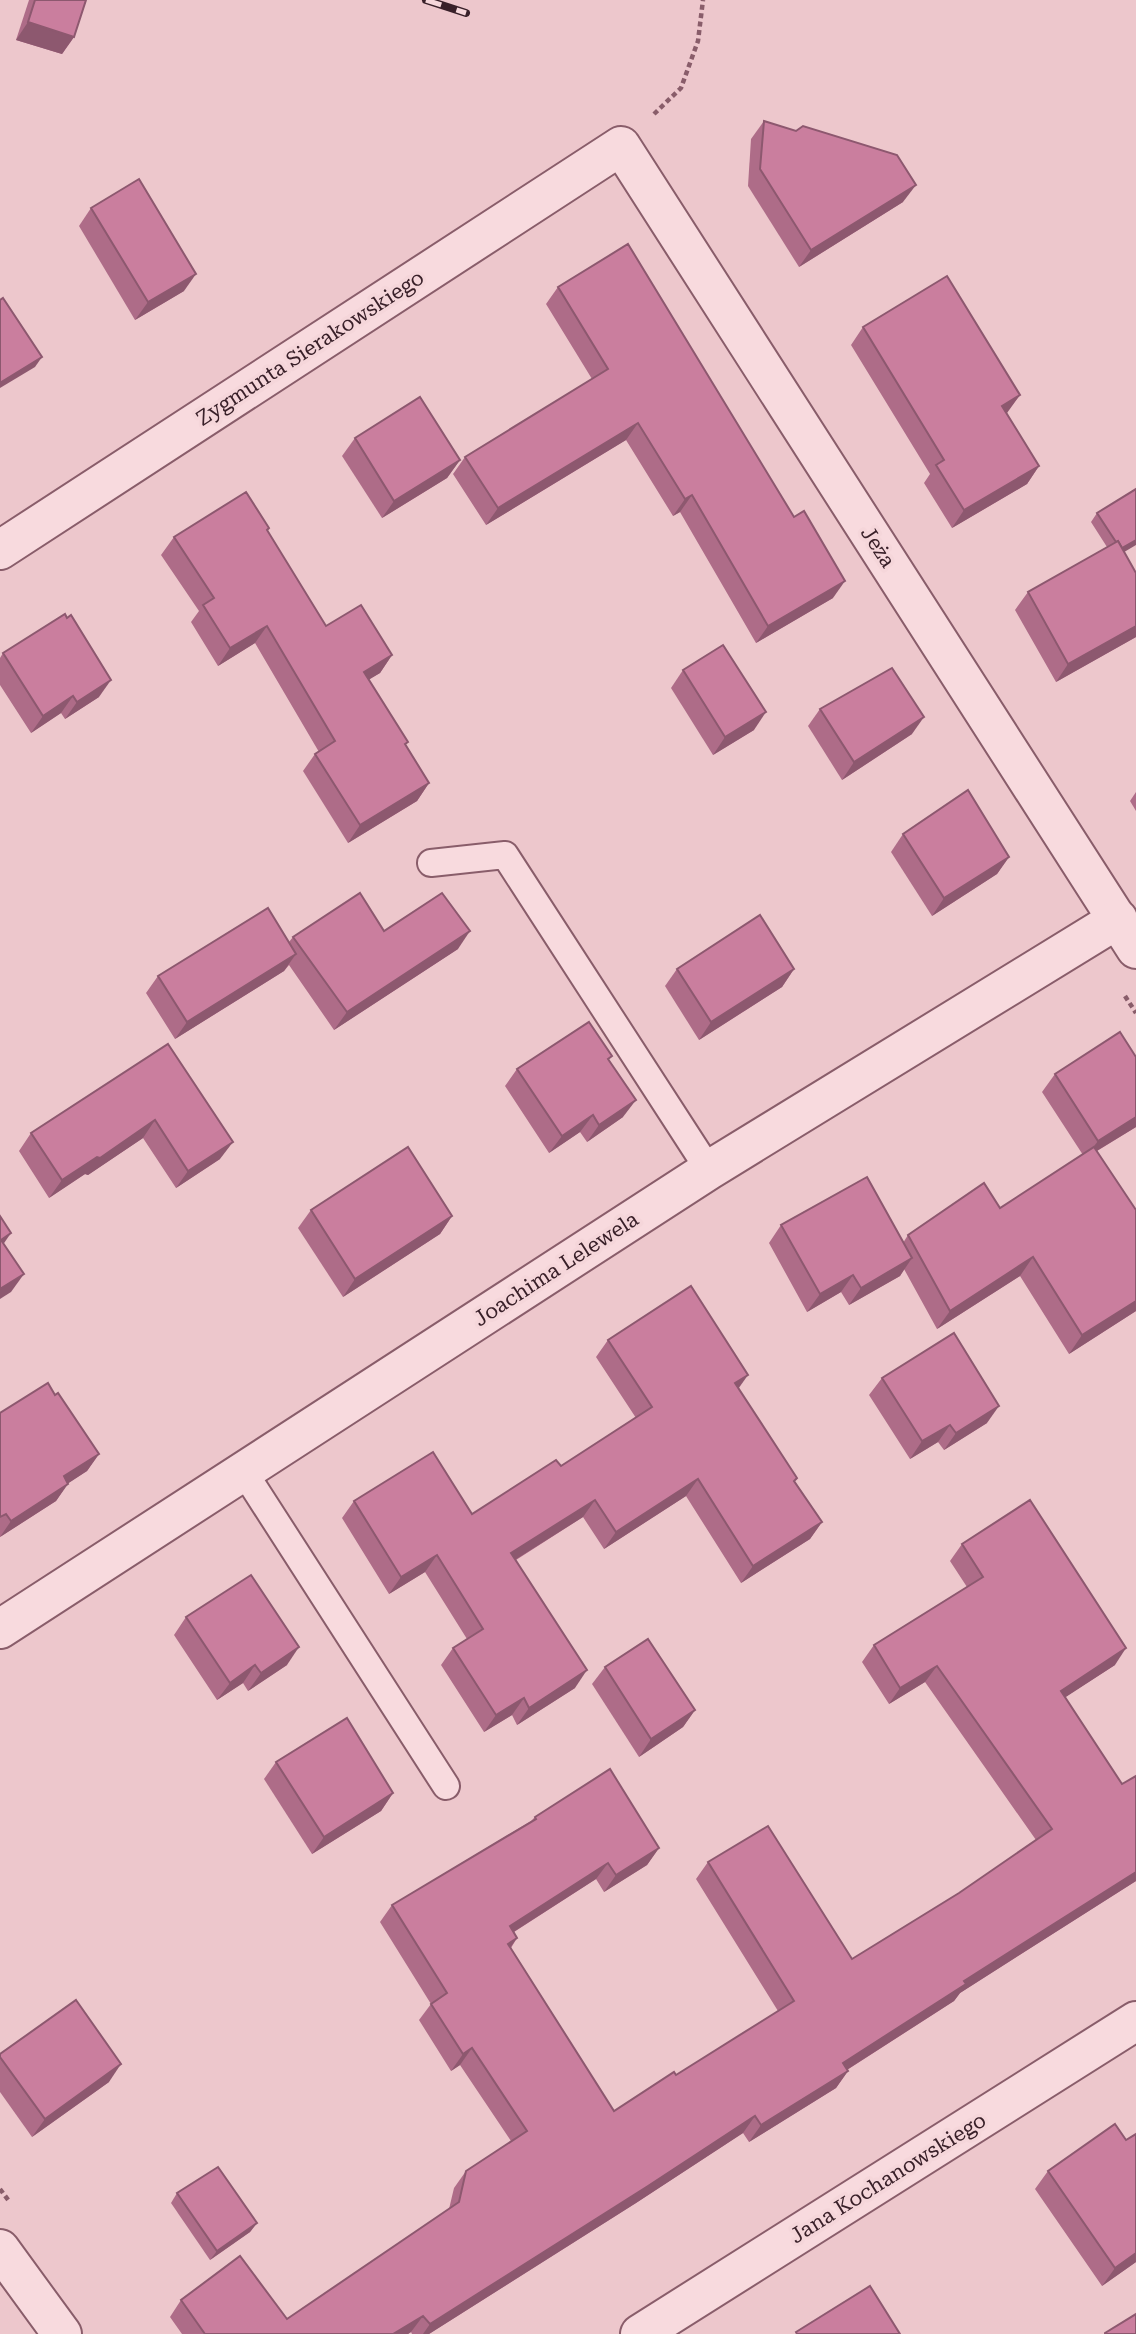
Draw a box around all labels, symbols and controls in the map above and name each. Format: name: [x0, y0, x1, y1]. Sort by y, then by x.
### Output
street label: Zygmunta Sierakowskiego: [192, 265, 428, 431]
street label: Jeża: [856, 522, 900, 573]
street label: Joachima Lelewela: [469, 1206, 643, 1331]
street label: Jana Kochanowskiego: [786, 2108, 990, 2248]

